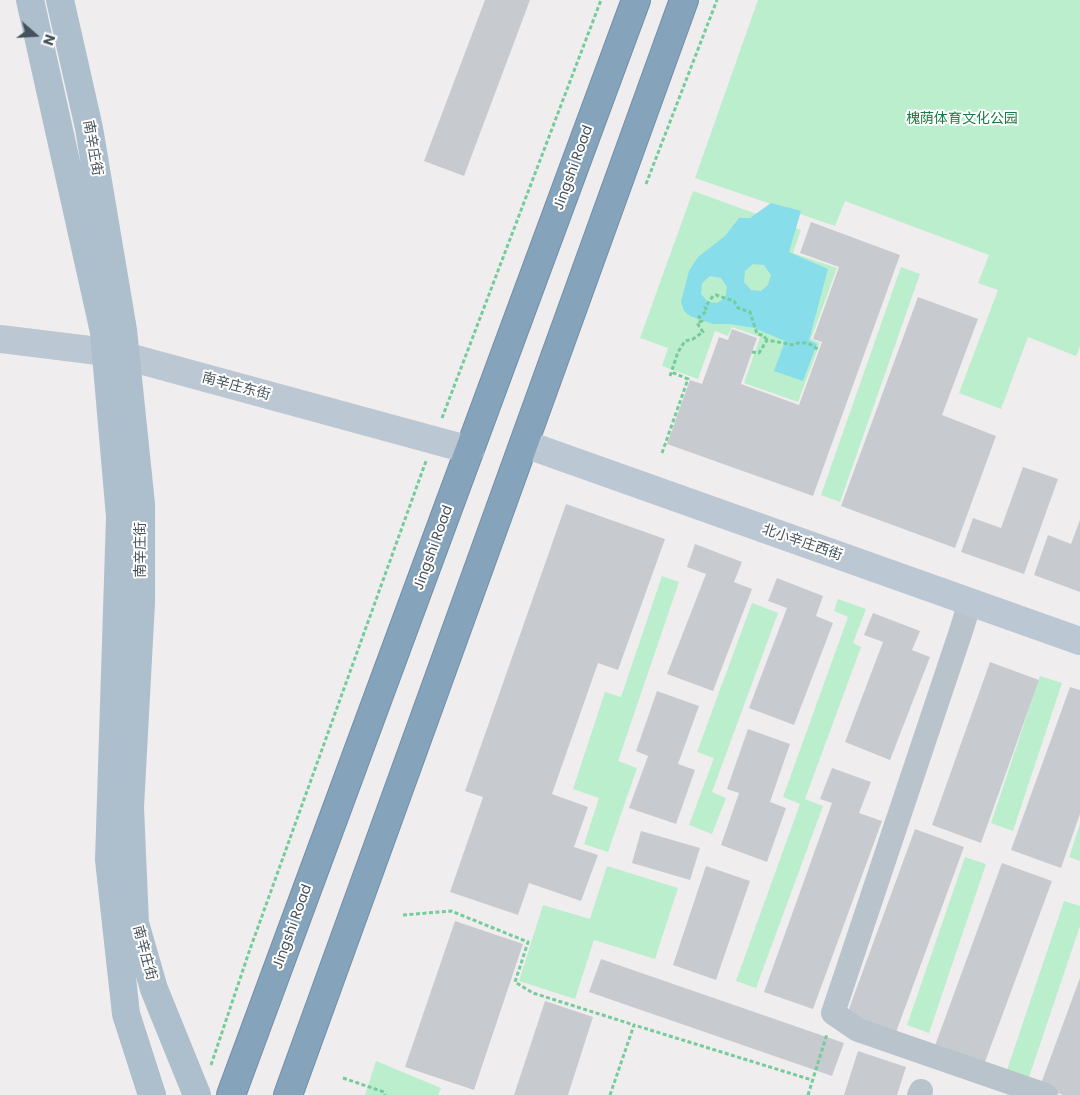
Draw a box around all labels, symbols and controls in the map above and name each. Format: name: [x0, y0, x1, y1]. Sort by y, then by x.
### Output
north arrow: [10, 10, 60, 60]
text: N: [38, 32, 60, 48]
park label: 槐荫体育文化公园: [906, 111, 1018, 127]
street label: 南辛庄街: [79, 119, 105, 177]
street label: Jingshi Road: [551, 123, 597, 213]
street label: 南辛庄东街: [200, 370, 272, 404]
street label: Jingshi Road: [411, 503, 457, 593]
street label: 北小辛庄西街: [760, 521, 844, 565]
street label: 南辛庄街: [133, 522, 149, 578]
street label: Jingshi Road: [270, 882, 316, 972]
street label: 南辛庄街: [129, 924, 159, 982]

